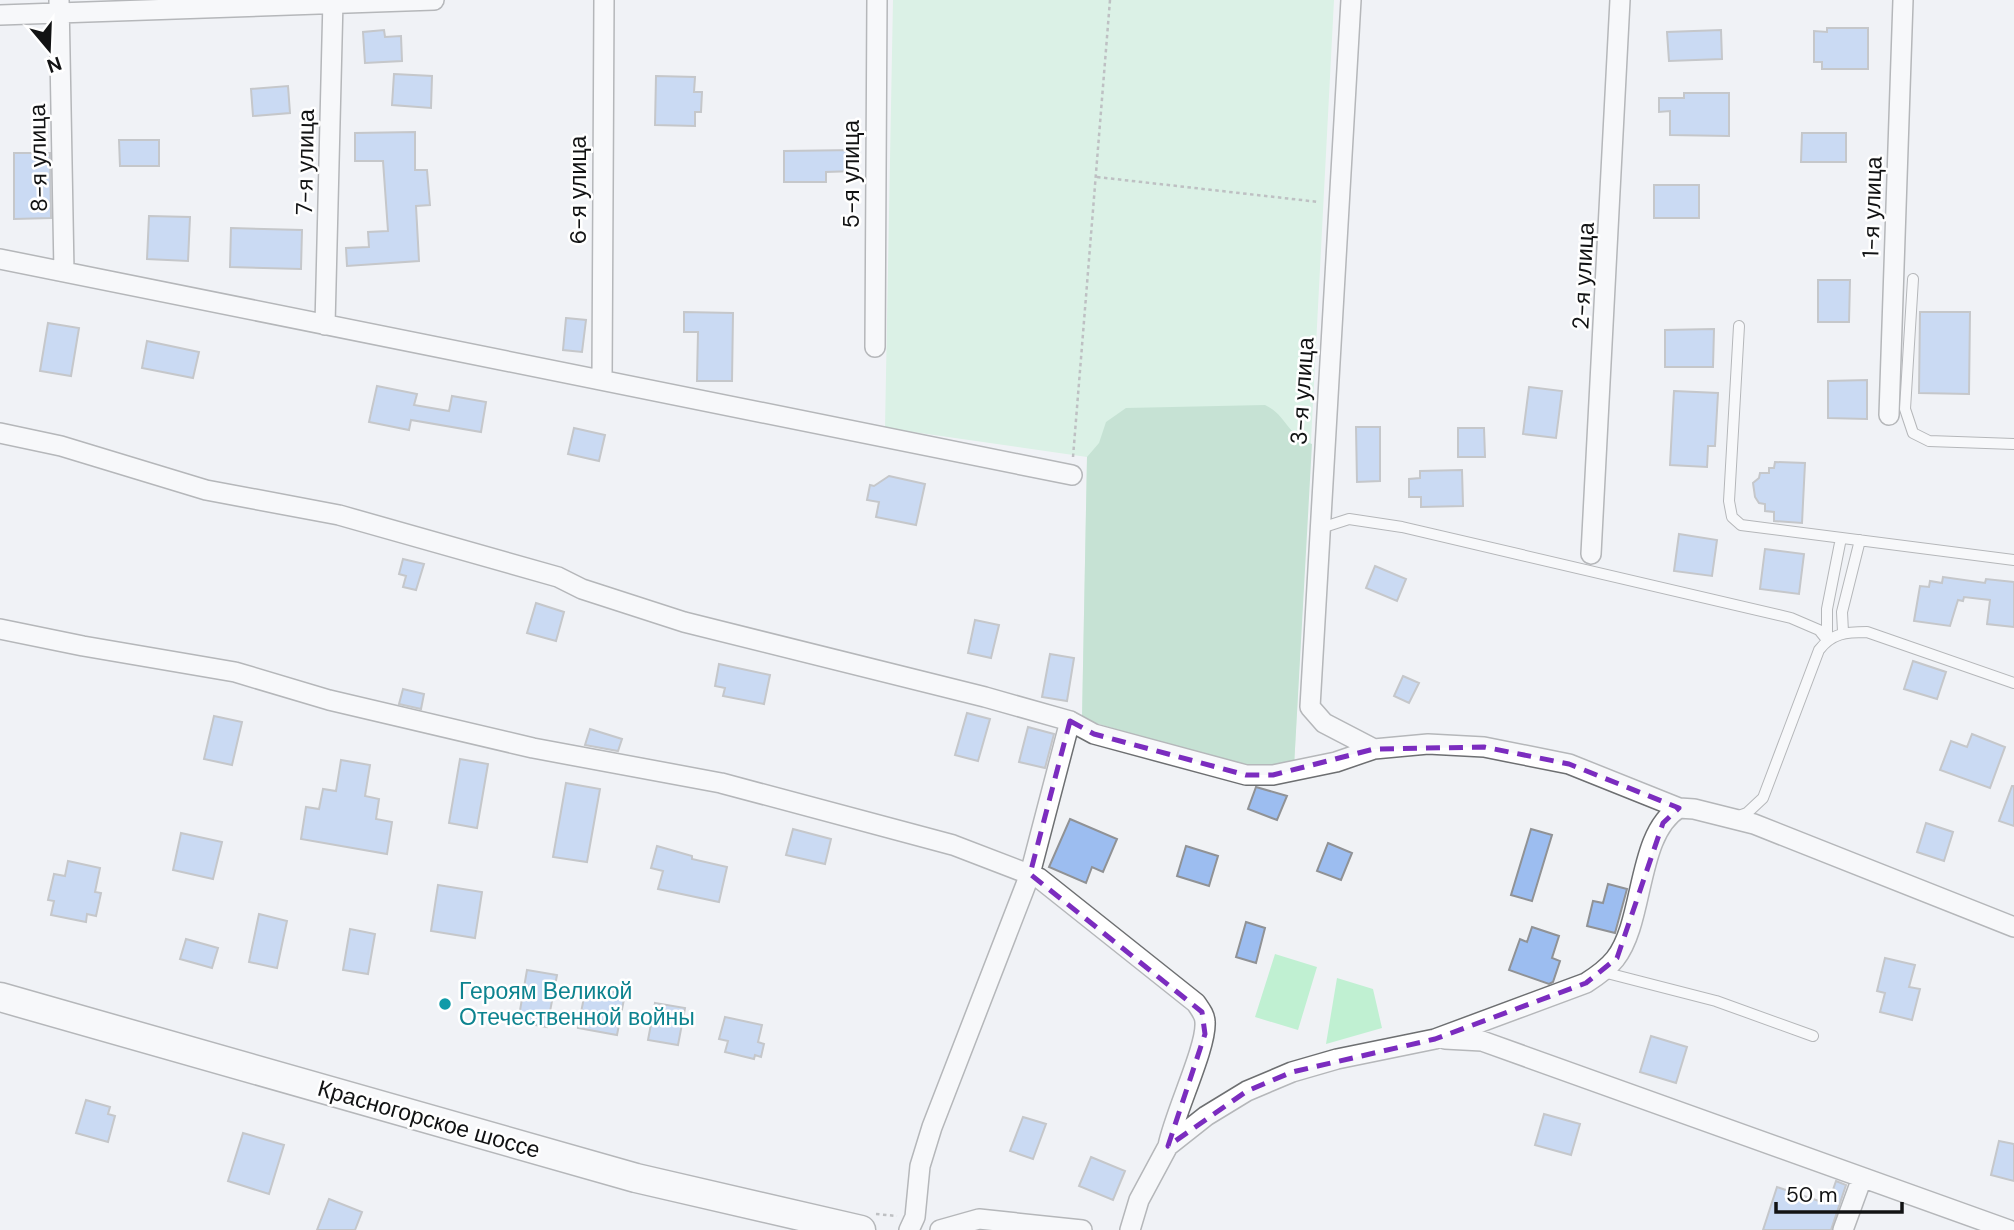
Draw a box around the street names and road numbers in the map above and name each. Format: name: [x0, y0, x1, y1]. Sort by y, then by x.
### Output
street label: 8-я улица: [22, 103, 54, 212]
street label: 7-я улица: [289, 109, 321, 215]
street label: 5-я улица: [836, 120, 866, 228]
street label: 6-я улица: [563, 135, 593, 244]
street label: 1-я улица: [1855, 156, 1889, 258]
street label: 2-я улица: [1565, 221, 1601, 330]
street label: 3-я улица: [1283, 336, 1321, 446]
street label: Красногорское шоссе: [314, 1073, 544, 1165]

